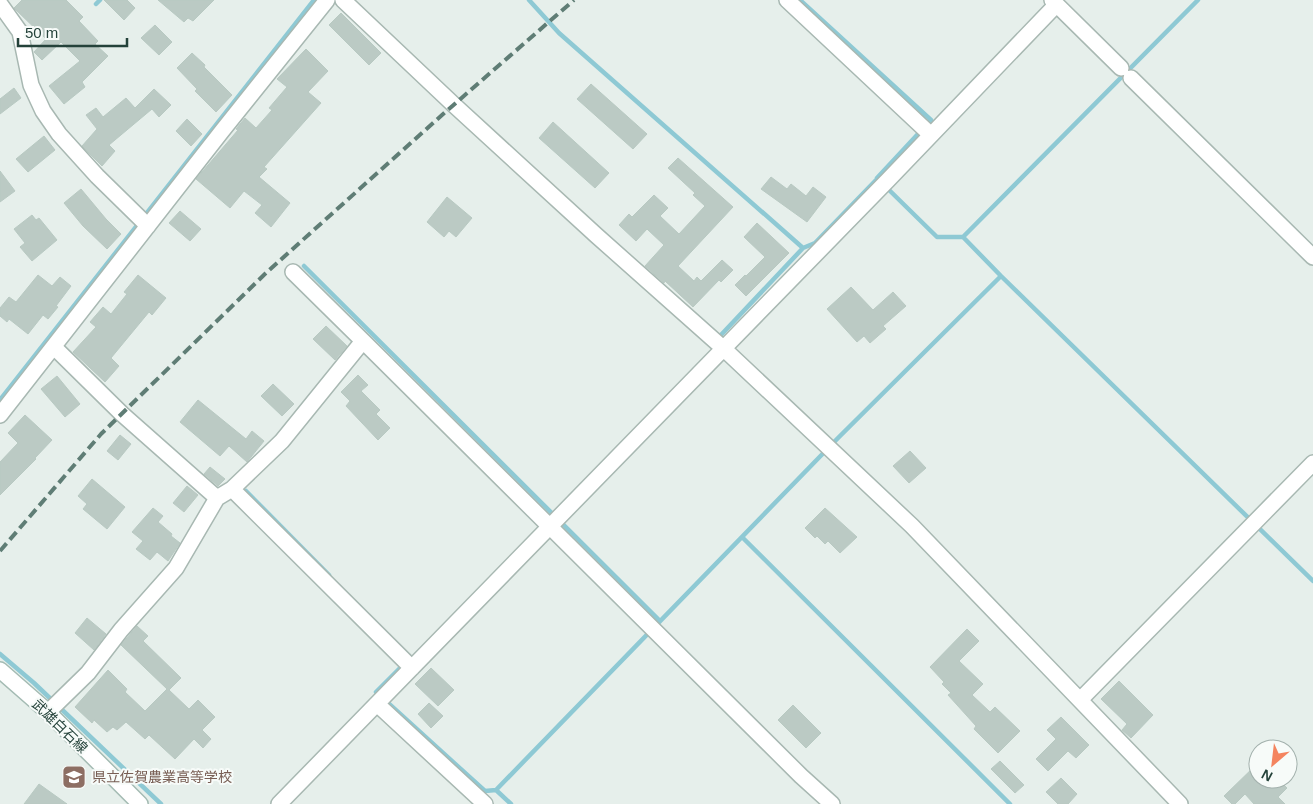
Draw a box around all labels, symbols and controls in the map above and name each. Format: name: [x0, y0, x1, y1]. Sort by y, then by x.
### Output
scale bar: [18, 15, 126, 47]
text: 50 m: [25, 24, 58, 41]
street label: 武雄白石線: [29, 696, 91, 756]
north arrow: [1248, 739, 1298, 789]
school or university icon: 県立佐賀農業高等学校: [61, 764, 87, 790]
text: N: [1259, 766, 1275, 785]
place label: 県立佐賀農業高等学校: [92, 769, 232, 785]

